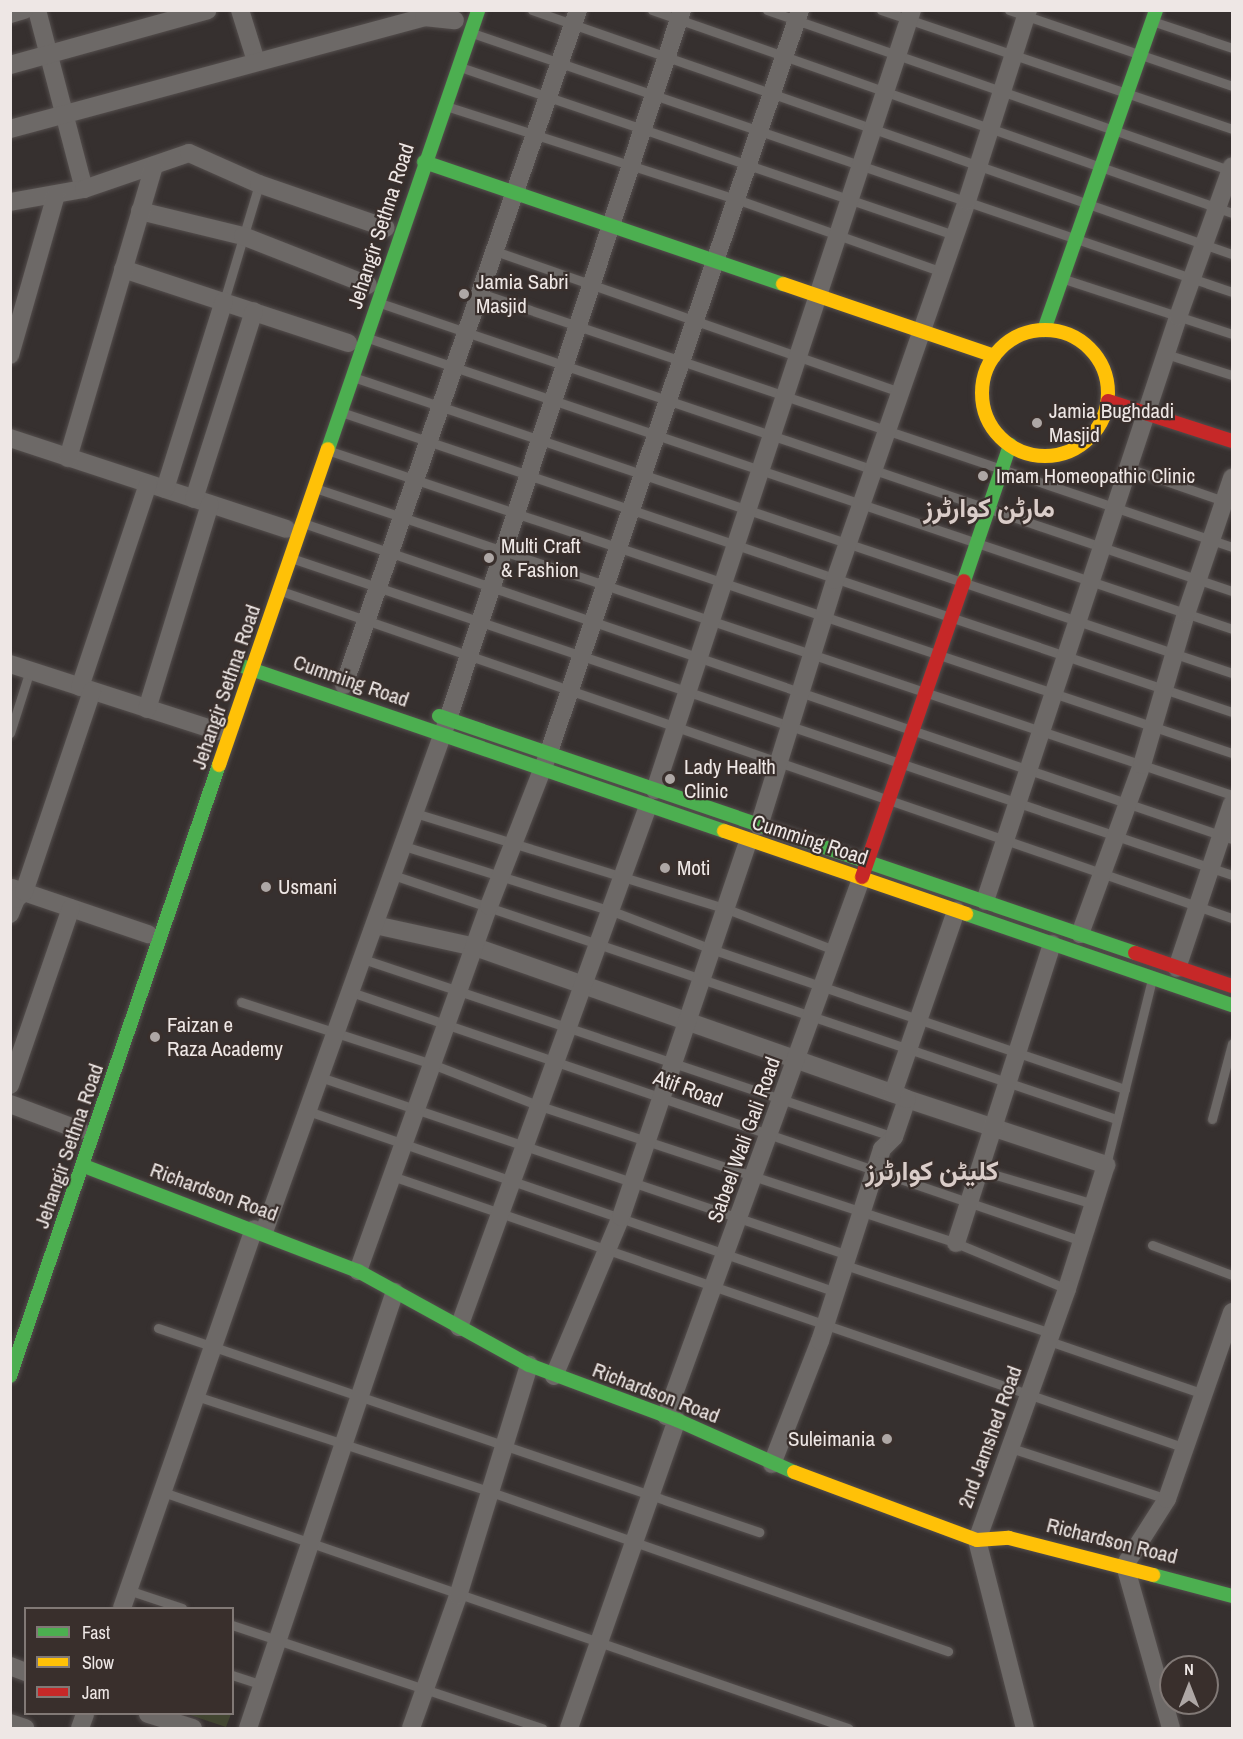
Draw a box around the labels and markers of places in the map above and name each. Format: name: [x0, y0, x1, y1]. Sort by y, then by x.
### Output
place label: Jamia Sabri Masjid: [476, 269, 569, 319]
marker: Jamia Sabri Masjid: [457, 287, 471, 301]
place label: Jamia Bughdadi Masjid: [1049, 398, 1174, 448]
marker: Jamia Bughdadi Masjid: [1030, 416, 1044, 430]
place label: Imam Homeopathic Clinic: [996, 463, 1195, 489]
marker: Imam Homeopathic Clinic: [974, 467, 992, 485]
place label: Multi Craft & Fashion: [501, 533, 580, 583]
marker: Multi Craft & Fashion: [482, 551, 496, 565]
place label: Lady Health Clinic: [684, 754, 776, 804]
marker: Lady Health Clinic: [661, 770, 679, 788]
place label: Moti: [677, 855, 710, 881]
marker: Moti: [658, 861, 672, 875]
place label: Usmani: [278, 874, 337, 900]
marker: Usmani: [259, 880, 273, 894]
place label: Faizan e Raza Academy: [167, 1012, 284, 1062]
marker: Faizan e Raza Academy: [148, 1030, 162, 1044]
place label: Suleimania: [788, 1426, 875, 1452]
marker: Suleimania: [880, 1432, 894, 1446]

